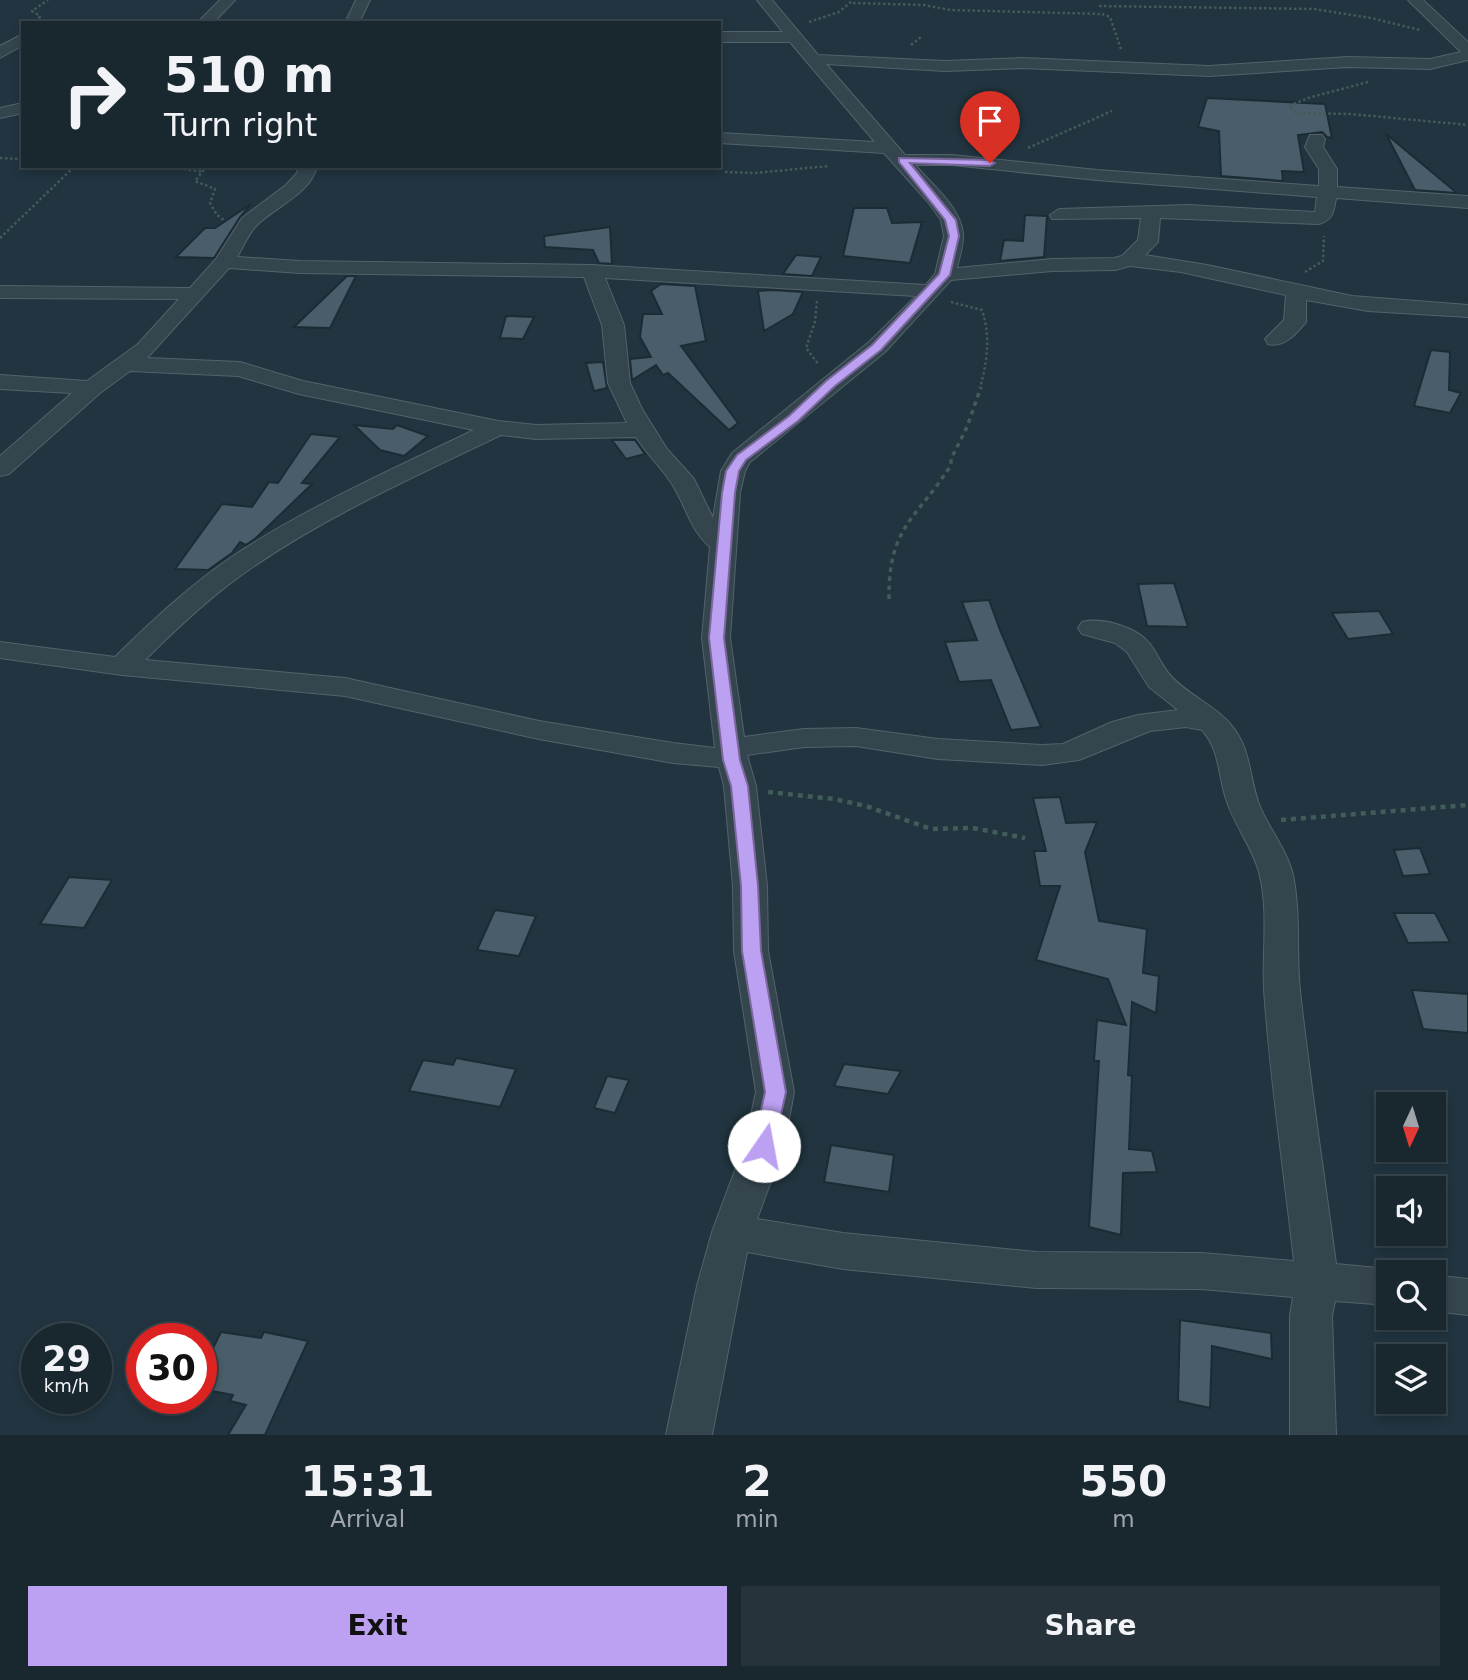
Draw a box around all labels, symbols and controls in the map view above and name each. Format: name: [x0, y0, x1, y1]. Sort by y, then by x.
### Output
text: 510 m: [164, 47, 334, 104]
icon: right: [49, 49, 140, 140]
pin: [960, 91, 1020, 163]
icon: arrive: [971, 102, 1009, 140]
text: Turn right: [164, 106, 317, 144]
north arrow: [1376, 1092, 1446, 1162]
map controls: [1376, 1092, 1446, 1414]
position arrow: [727, 1109, 801, 1183]
button: sound: [1376, 1176, 1446, 1246]
button: search: [1376, 1260, 1446, 1330]
speed limit sign: 30: [126, 1323, 217, 1414]
text: 29: [42, 1339, 91, 1379]
button: layers: [1376, 1344, 1446, 1414]
text: km/h: [44, 1375, 89, 1396]
text: 15:31: [301, 1457, 435, 1506]
text: 2: [742, 1457, 772, 1506]
text: 550: [1080, 1457, 1167, 1506]
text: Arrival: [330, 1506, 405, 1532]
text: min: [735, 1506, 779, 1532]
text: m: [1112, 1506, 1135, 1532]
button: Exit: [28, 1586, 727, 1666]
button: Share: [741, 1586, 1440, 1666]

